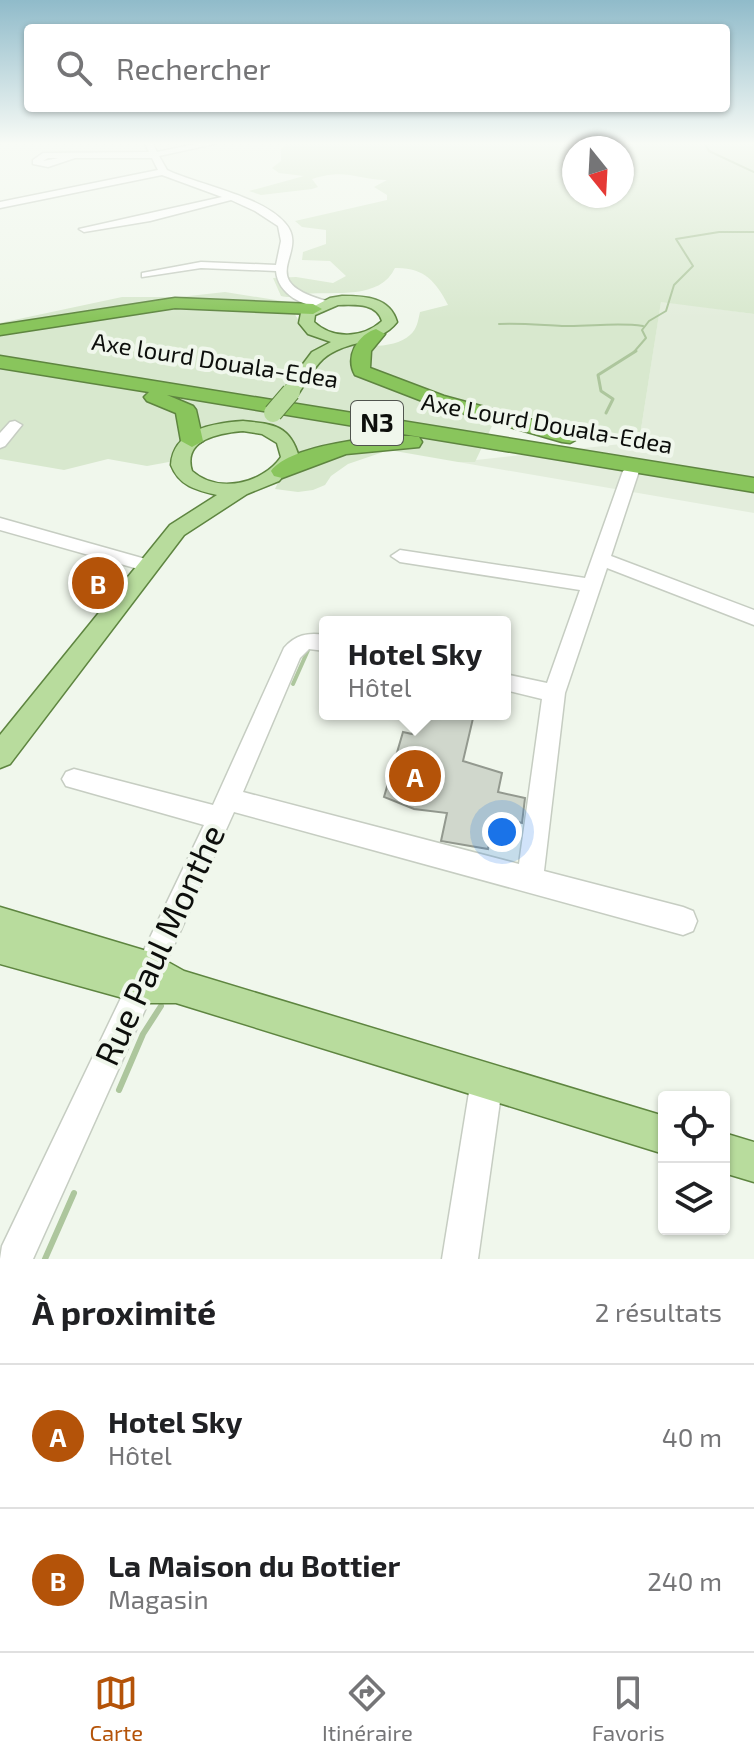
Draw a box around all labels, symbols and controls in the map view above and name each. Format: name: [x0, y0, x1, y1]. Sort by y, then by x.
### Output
search box: [24, 24, 730, 112]
icon: search: [52, 46, 96, 90]
text: Rechercher: [116, 50, 271, 86]
north arrow: [562, 136, 634, 208]
street label: Axe lourd Douala-Edea: [90, 326, 341, 393]
street label: Axe Lourd Douala-Edea: [419, 386, 675, 459]
road number: N3: [351, 401, 403, 445]
pin: B: [72, 553, 124, 613]
popup: [319, 616, 511, 720]
text: Hotel Sky: [348, 635, 482, 671]
text: Hôtel: [348, 671, 411, 702]
pin: A: [389, 746, 441, 806]
your location: [482, 812, 522, 852]
street label: Rue Paul Monthe: [85, 817, 232, 1071]
map controls: [658, 1091, 730, 1235]
button: locate: [658, 1091, 730, 1163]
button: layers: [658, 1163, 730, 1235]
text: À proximité: [32, 1291, 216, 1332]
text: 2 résultats: [595, 1296, 722, 1327]
text: Hotel Sky: [108, 1403, 243, 1439]
text: A: [50, 1421, 66, 1452]
text: 40 m: [662, 1421, 722, 1452]
text: Hôtel: [108, 1439, 172, 1470]
text: La Maison du Bottier: [108, 1547, 400, 1583]
text: B: [50, 1565, 66, 1596]
text: 240 m: [647, 1565, 722, 1596]
text: Magasin: [108, 1583, 209, 1614]
tab: Carte: [89, 1671, 143, 1745]
tab: Itinéraire: [322, 1671, 413, 1745]
tab: Favoris: [592, 1671, 665, 1745]

